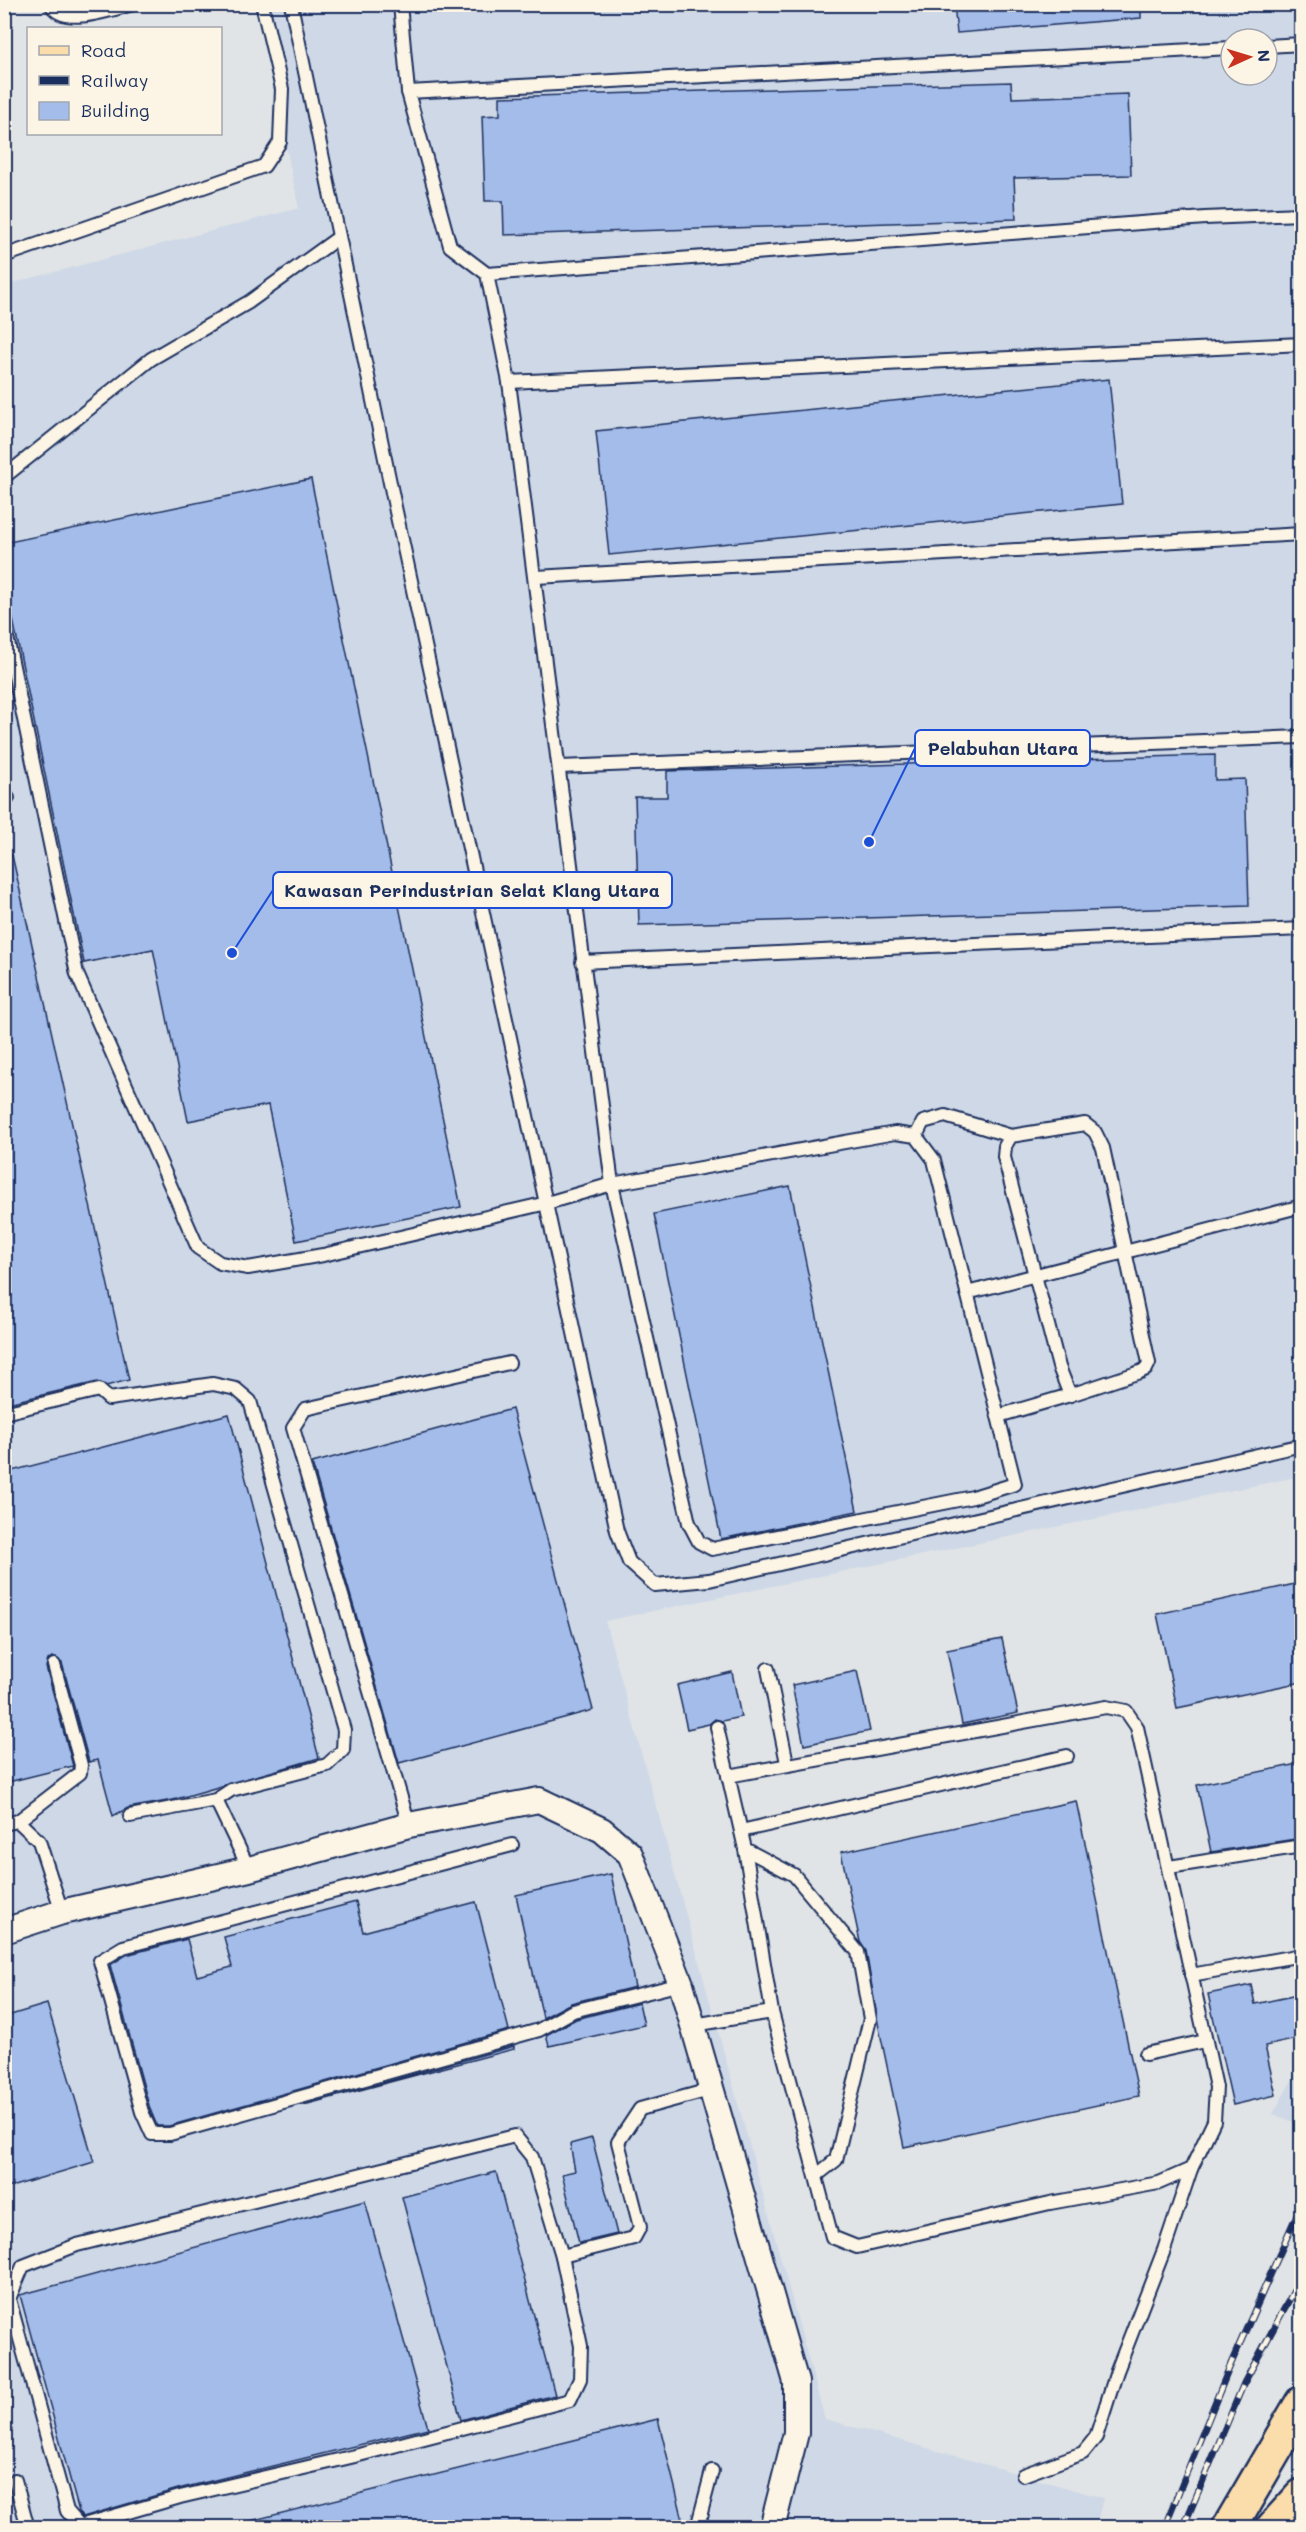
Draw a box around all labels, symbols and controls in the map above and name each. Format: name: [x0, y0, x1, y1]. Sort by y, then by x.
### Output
legend: [27, 27, 222, 135]
north arrow: [1219, 27, 1279, 87]
text: Road: [81, 38, 126, 62]
text: N: [1254, 49, 1275, 63]
text: Railway: [81, 68, 148, 92]
text: Building: [81, 98, 149, 122]
callout: Pelabuhan Utara: [915, 730, 1090, 766]
text: Pelabuhan Utara: [927, 736, 1079, 760]
callout: Kawasan Perindustrian Selat Klang Utara: [273, 872, 672, 908]
text: Kawasan Perindustrian Selat Klang Utara: [284, 878, 660, 902]

